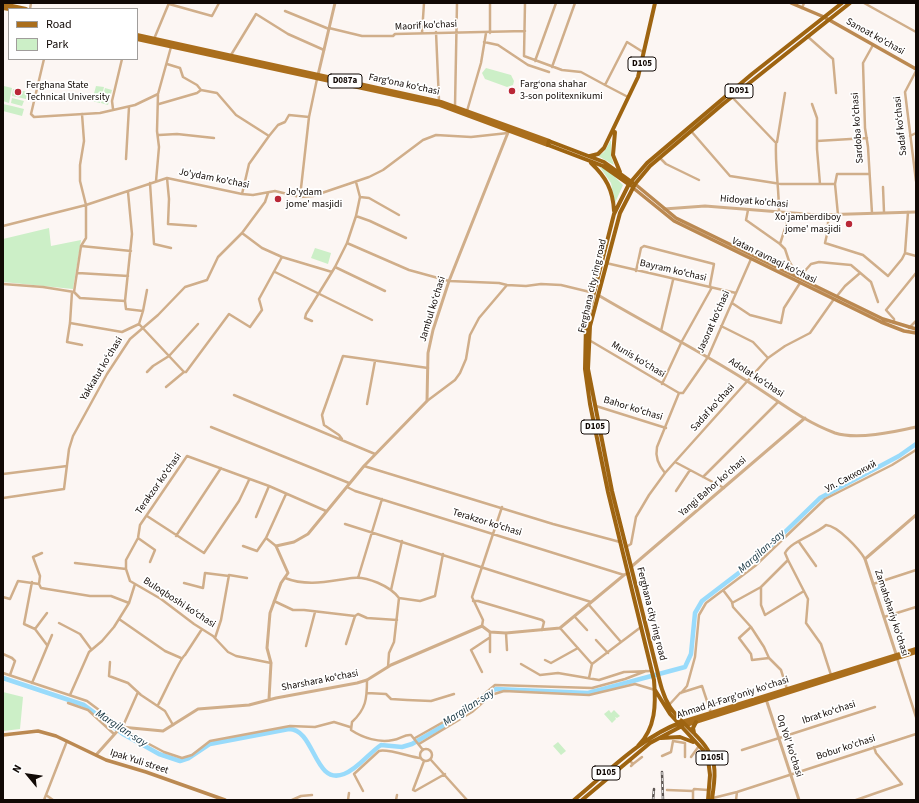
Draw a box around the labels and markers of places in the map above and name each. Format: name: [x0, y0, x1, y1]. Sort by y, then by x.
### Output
place label: Farg‘ona shahar 3-son politexnikumi: [520, 79, 603, 102]
place label: Ferghana State Technical University: [26, 80, 110, 104]
marker: Farg‘ona shahar 3-son politexnikumi: [507, 86, 517, 96]
marker: Ferghana State Technical University: [13, 87, 23, 97]
place label: Jo'ydam jome' masjidi: [286, 187, 342, 210]
marker: Jo'ydam jome' masjidi: [273, 194, 283, 204]
place label: Xo'jamberdiboy jome' masjidi: [775, 212, 841, 236]
marker: Xo'jamberdiboy jome' masjidi: [844, 219, 854, 229]

